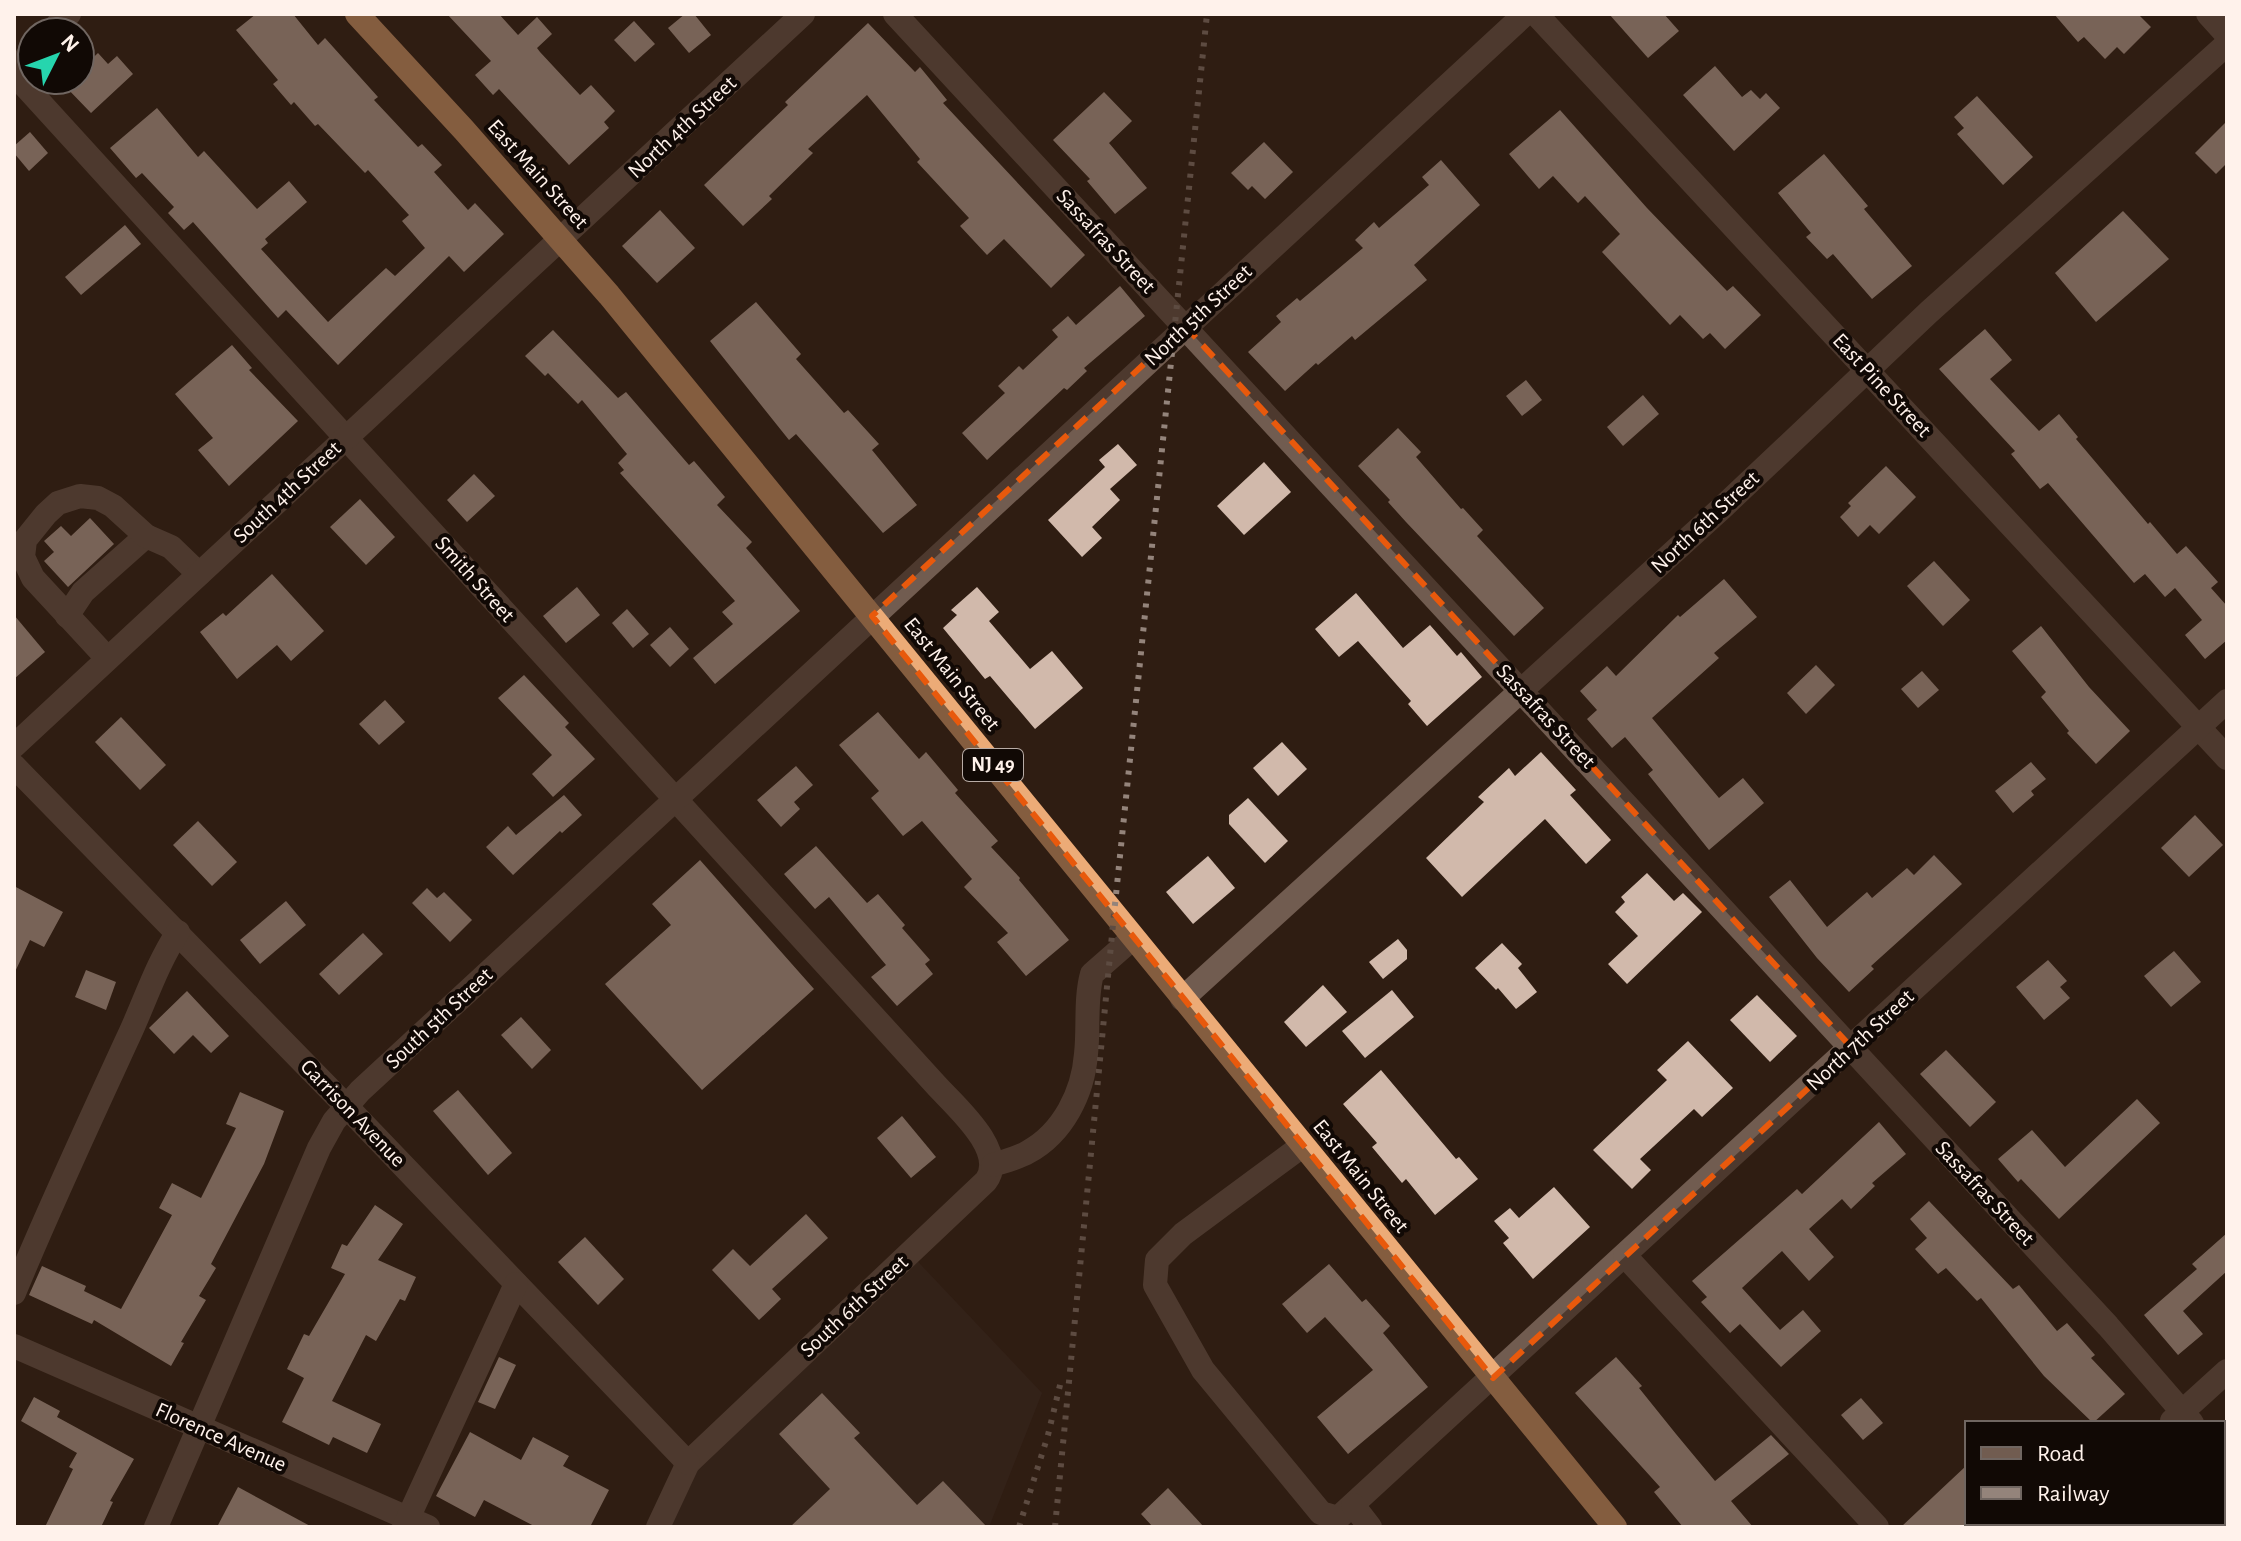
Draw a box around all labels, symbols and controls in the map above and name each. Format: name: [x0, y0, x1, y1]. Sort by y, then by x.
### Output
north arrow: [16, 16, 96, 96]
text: N: [57, 30, 83, 56]
street label: North 4th Street: [624, 72, 740, 182]
street label: East Main Street: [483, 115, 593, 233]
street label: Sassafras Street: [1052, 185, 1160, 297]
street label: North 5th Street: [1140, 260, 1256, 370]
street label: East Pine Street: [1829, 329, 1935, 441]
street label: South 4th Street: [229, 437, 345, 547]
street label: North 6th Street: [1647, 467, 1763, 577]
street label: Smith Street: [431, 532, 519, 626]
street label: East Main Street: [900, 613, 1004, 735]
street label: Sassafras Street: [1492, 660, 1600, 772]
road number: NJ 49: [963, 749, 1023, 781]
street label: South 5th Street: [381, 963, 497, 1073]
street label: North 7th Street: [1802, 985, 1918, 1095]
street label: Garrison Avenue: [296, 1055, 410, 1171]
street label: East Main Street: [1309, 1115, 1413, 1237]
street label: Sassafras Street: [1931, 1137, 2039, 1249]
street label: South 6th Street: [796, 1251, 912, 1361]
street label: Florence Avenue: [152, 1398, 290, 1476]
legend: [1965, 1421, 2225, 1525]
text: Road: [2037, 1442, 2085, 1466]
text: Railway: [2037, 1482, 2109, 1506]

